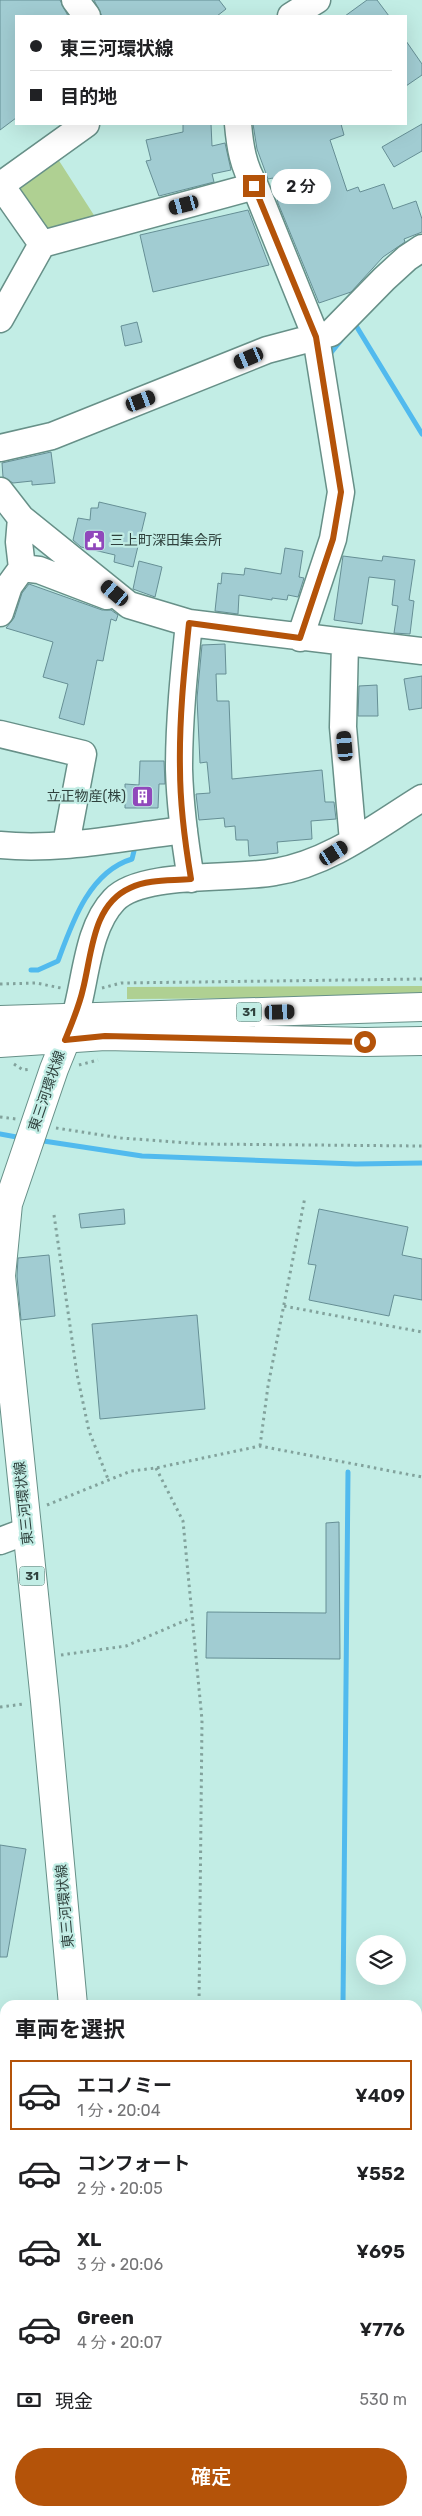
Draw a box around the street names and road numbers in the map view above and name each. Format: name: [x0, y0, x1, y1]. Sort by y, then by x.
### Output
road number: 31: [236, 1002, 262, 1022]
street label: 東三河環状線: [25, 1049, 69, 1133]
street label: 東三河環状線: [11, 1460, 37, 1546]
road number: 31: [20, 1566, 44, 1585]
street label: 東三河環状線: [53, 1863, 77, 1949]

